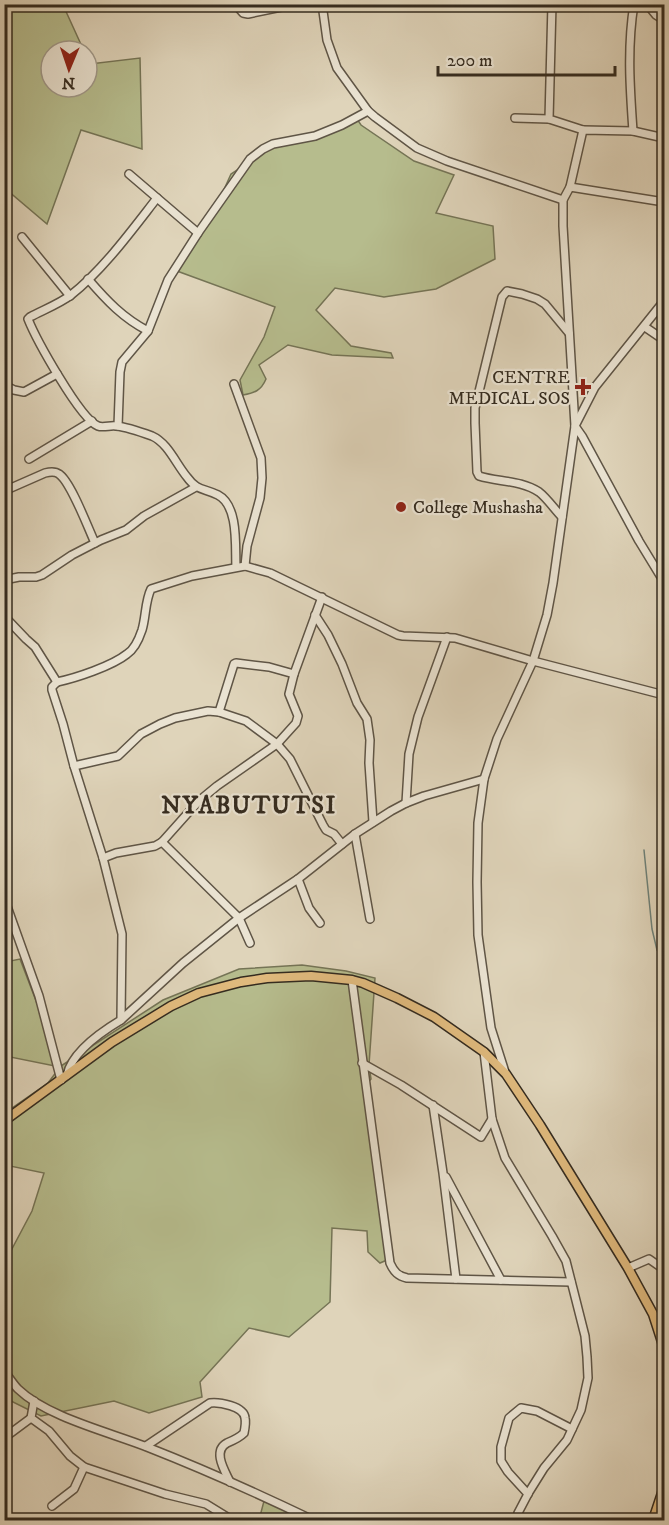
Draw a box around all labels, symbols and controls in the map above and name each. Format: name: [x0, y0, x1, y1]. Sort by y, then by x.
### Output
north arrow: [39, 39, 99, 99]
scale bar: [438, 39, 615, 77]
text: 200 m: [447, 50, 493, 72]
text: N: [62, 73, 75, 93]
place label: CENTRE MEDICAL SOS: [448, 367, 570, 410]
marker: CENTRE MEDICAL SOS: [574, 378, 592, 396]
place label: College Mushasha: [413, 497, 543, 519]
marker: College Mushasha: [394, 500, 408, 514]
district label: NYABUTUTSI: [161, 791, 337, 821]

